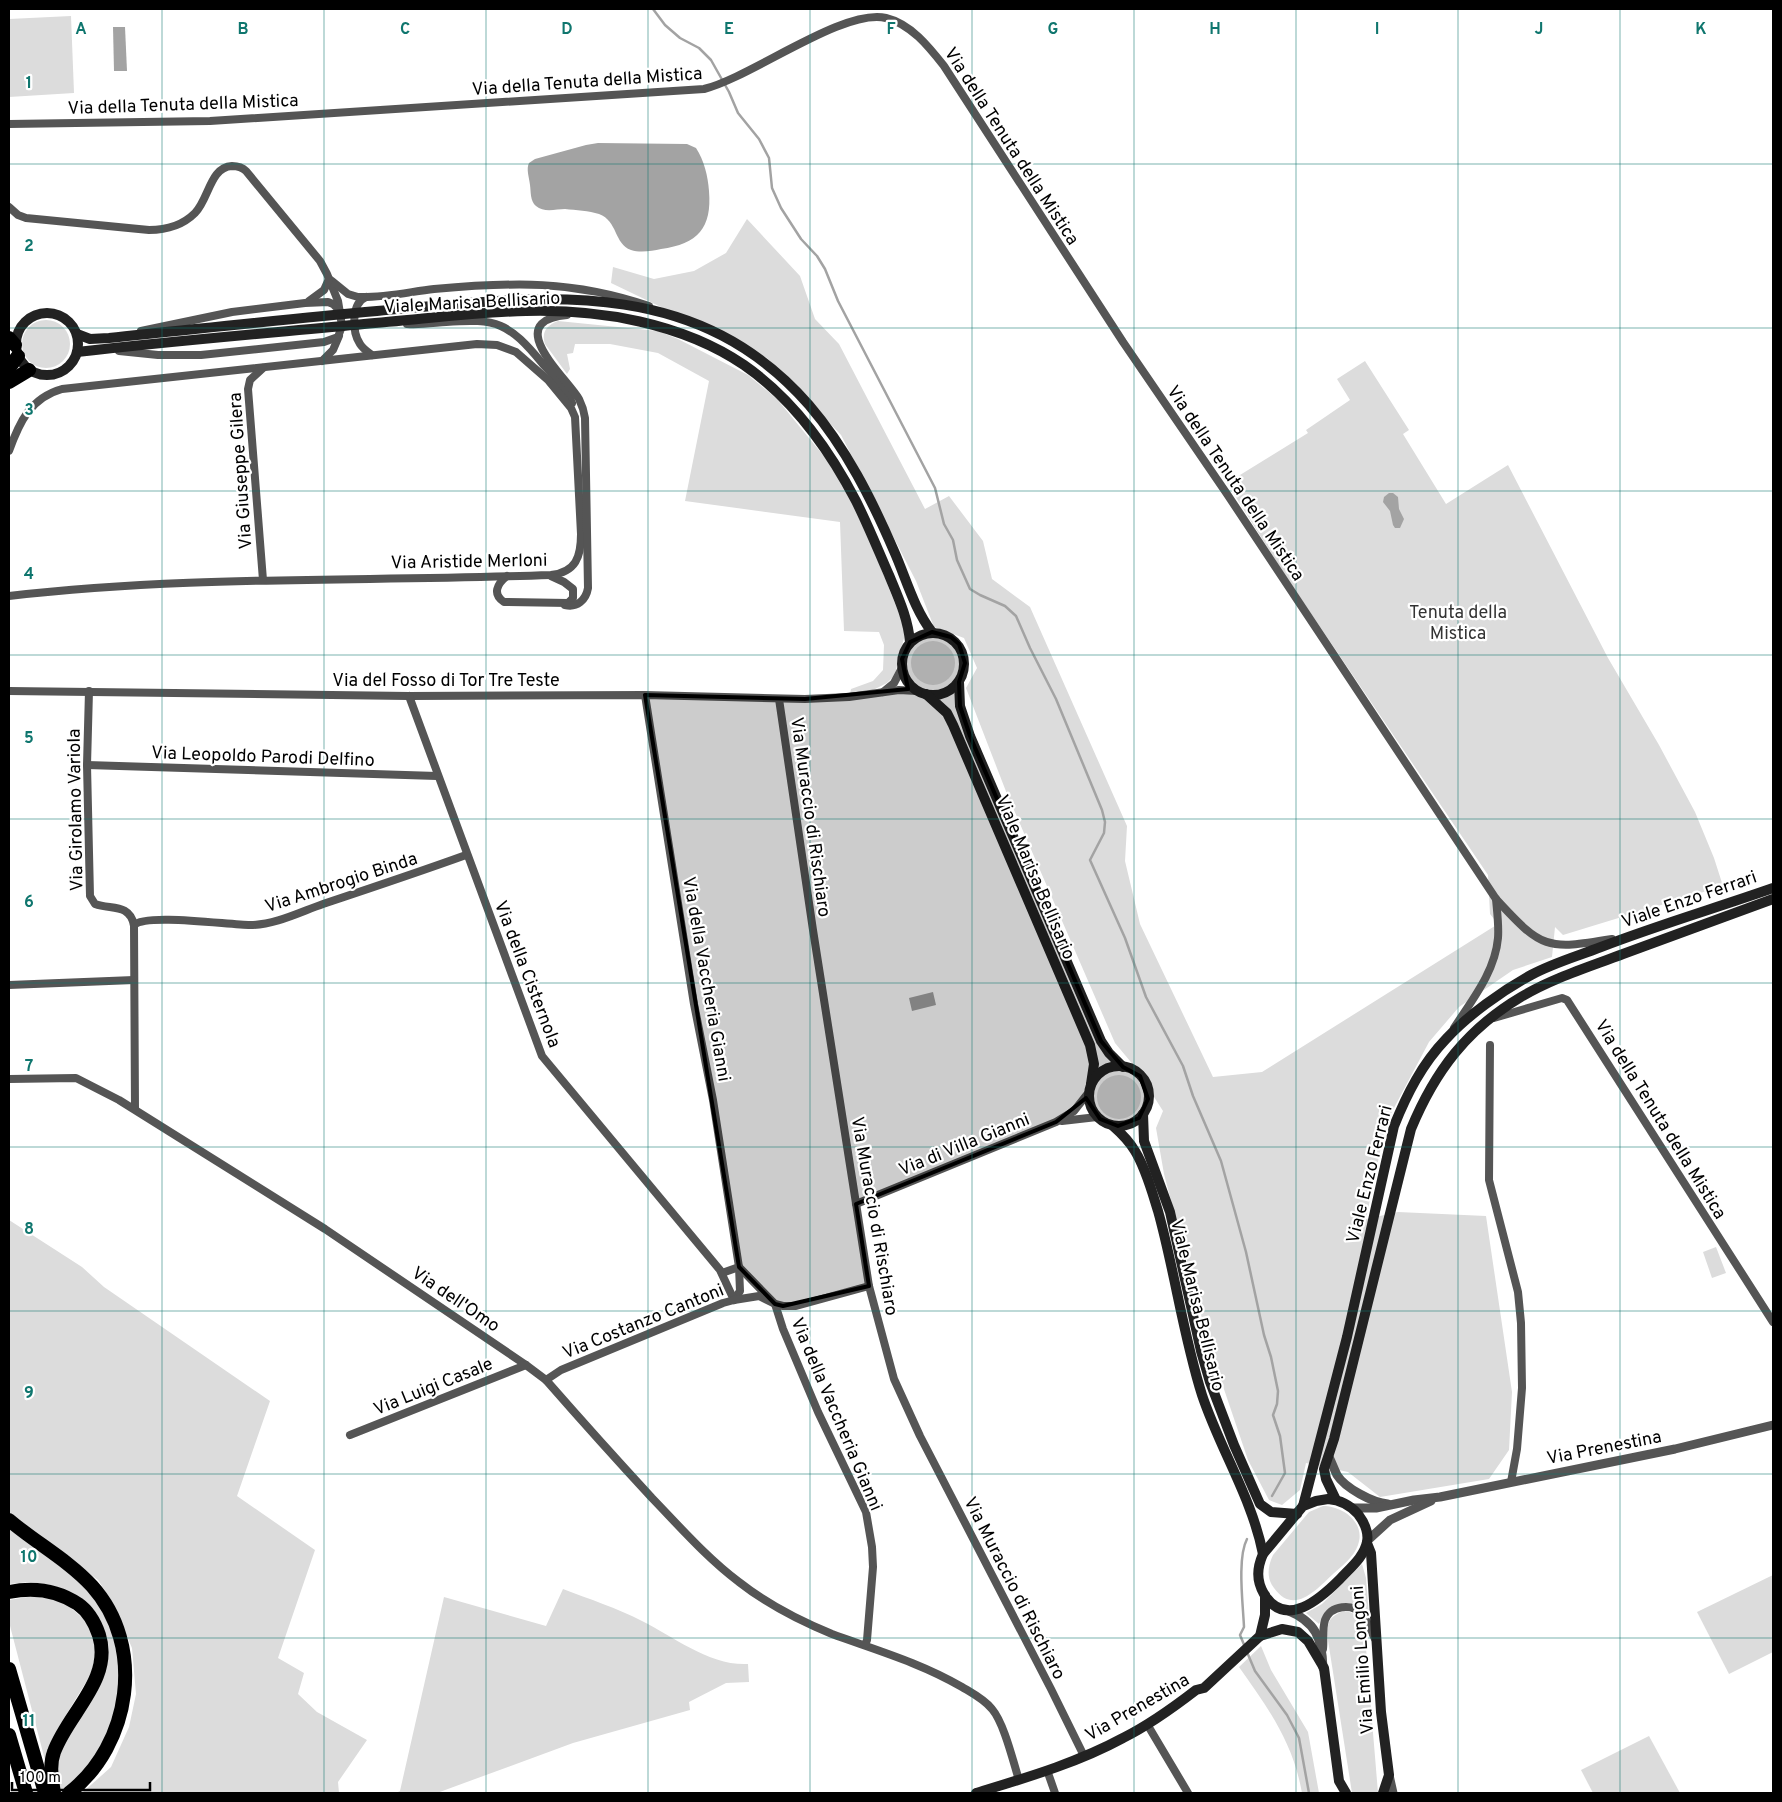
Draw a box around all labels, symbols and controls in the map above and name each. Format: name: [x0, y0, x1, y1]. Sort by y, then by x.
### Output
text: A: [75, 20, 87, 40]
text: B: [237, 20, 249, 40]
text: C: [400, 20, 410, 40]
text: D: [561, 20, 573, 40]
text: E: [724, 20, 734, 40]
text: F: [886, 20, 896, 40]
text: G: [1048, 20, 1058, 40]
text: H: [1209, 20, 1221, 40]
text: I: [1375, 20, 1379, 40]
text: J: [1535, 20, 1543, 40]
text: K: [1695, 20, 1707, 40]
street label: Via della Tenuta della Mistica: [938, 44, 1083, 250]
street label: Via della Tenuta della Mistica: [471, 63, 703, 102]
text: 1: [26, 74, 32, 94]
street label: Via della Tenuta della Mistica: [67, 90, 299, 121]
text: 2: [24, 237, 34, 257]
street label: Viale Marisa Bellisario: [383, 287, 561, 320]
street label: Via della Tenuta della Mistica: [1161, 382, 1309, 586]
street label: Via Giuseppe Gilera: [225, 392, 258, 550]
text: 3: [24, 401, 34, 421]
street label: Via Aristide Merloni: [390, 550, 548, 575]
text: 4: [24, 565, 34, 585]
park label: Tenuta della Mistica: [1409, 602, 1507, 646]
street label: Via del Fosso di Tor Tre Teste: [332, 670, 560, 693]
street label: Via Muraccio di Rischiaro: [784, 716, 835, 919]
street label: Via Girolamo Variola: [64, 728, 89, 892]
text: 5: [24, 729, 34, 749]
street label: Via Leopoldo Parodi Delfino: [151, 742, 375, 773]
street label: Viale Marisa Bellisario: [990, 792, 1080, 963]
street label: Via Ambrogio Binda: [262, 848, 421, 919]
street label: Viale Enzo Ferrari: [1619, 866, 1760, 934]
street label: Via della Vaccheria Gianni: [676, 875, 735, 1084]
text: 6: [24, 893, 34, 913]
street label: Via della Cisternola: [488, 898, 565, 1051]
street label: Via della Tenuta della Mistica: [1589, 1016, 1731, 1224]
text: 7: [25, 1057, 33, 1077]
street label: Viale Enzo Ferrari: [1342, 1103, 1399, 1246]
street label: Via di Villa Gianni: [896, 1109, 1033, 1182]
street label: Via Muraccio di Rischiaro: [845, 1115, 902, 1318]
street label: Viale Marisa Bellisario: [1164, 1217, 1229, 1394]
text: 8: [24, 1220, 34, 1240]
street label: Via dell'Omo: [407, 1262, 504, 1338]
street label: Via Costanzo Cantoni: [560, 1280, 728, 1365]
street label: Via della Vaccheria Gianni: [784, 1314, 887, 1515]
street label: Via Luigi Casale: [370, 1353, 497, 1422]
text: 9: [24, 1384, 34, 1404]
street label: Via Prenestina: [1545, 1426, 1664, 1471]
street label: Via Muraccio di Rischiaro: [958, 1494, 1070, 1684]
text: 10: [21, 1548, 37, 1568]
street label: Via Emilio Longoni: [1347, 1585, 1380, 1735]
street label: Via Prenestina: [1081, 1669, 1194, 1747]
text: 11: [23, 1712, 35, 1732]
scale bar: [12, 1760, 150, 1792]
text: 100 m: [20, 1769, 61, 1788]

